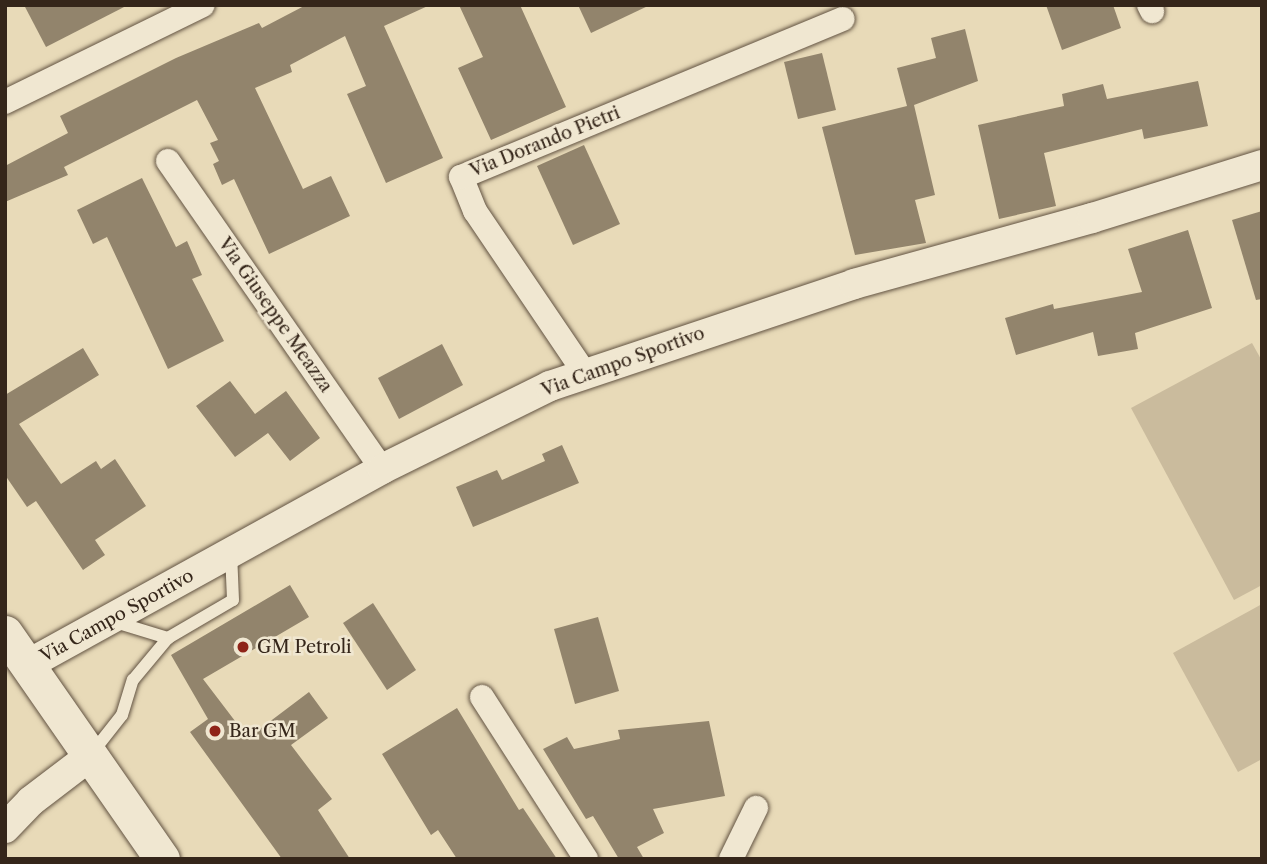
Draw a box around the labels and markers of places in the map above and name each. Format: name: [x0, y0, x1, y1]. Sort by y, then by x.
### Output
place label: GM Petroli: [257, 636, 352, 658]
marker: GM Petroli: [235, 639, 251, 655]
place label: Bar GM: [229, 720, 296, 742]
marker: Bar GM: [207, 723, 223, 739]

